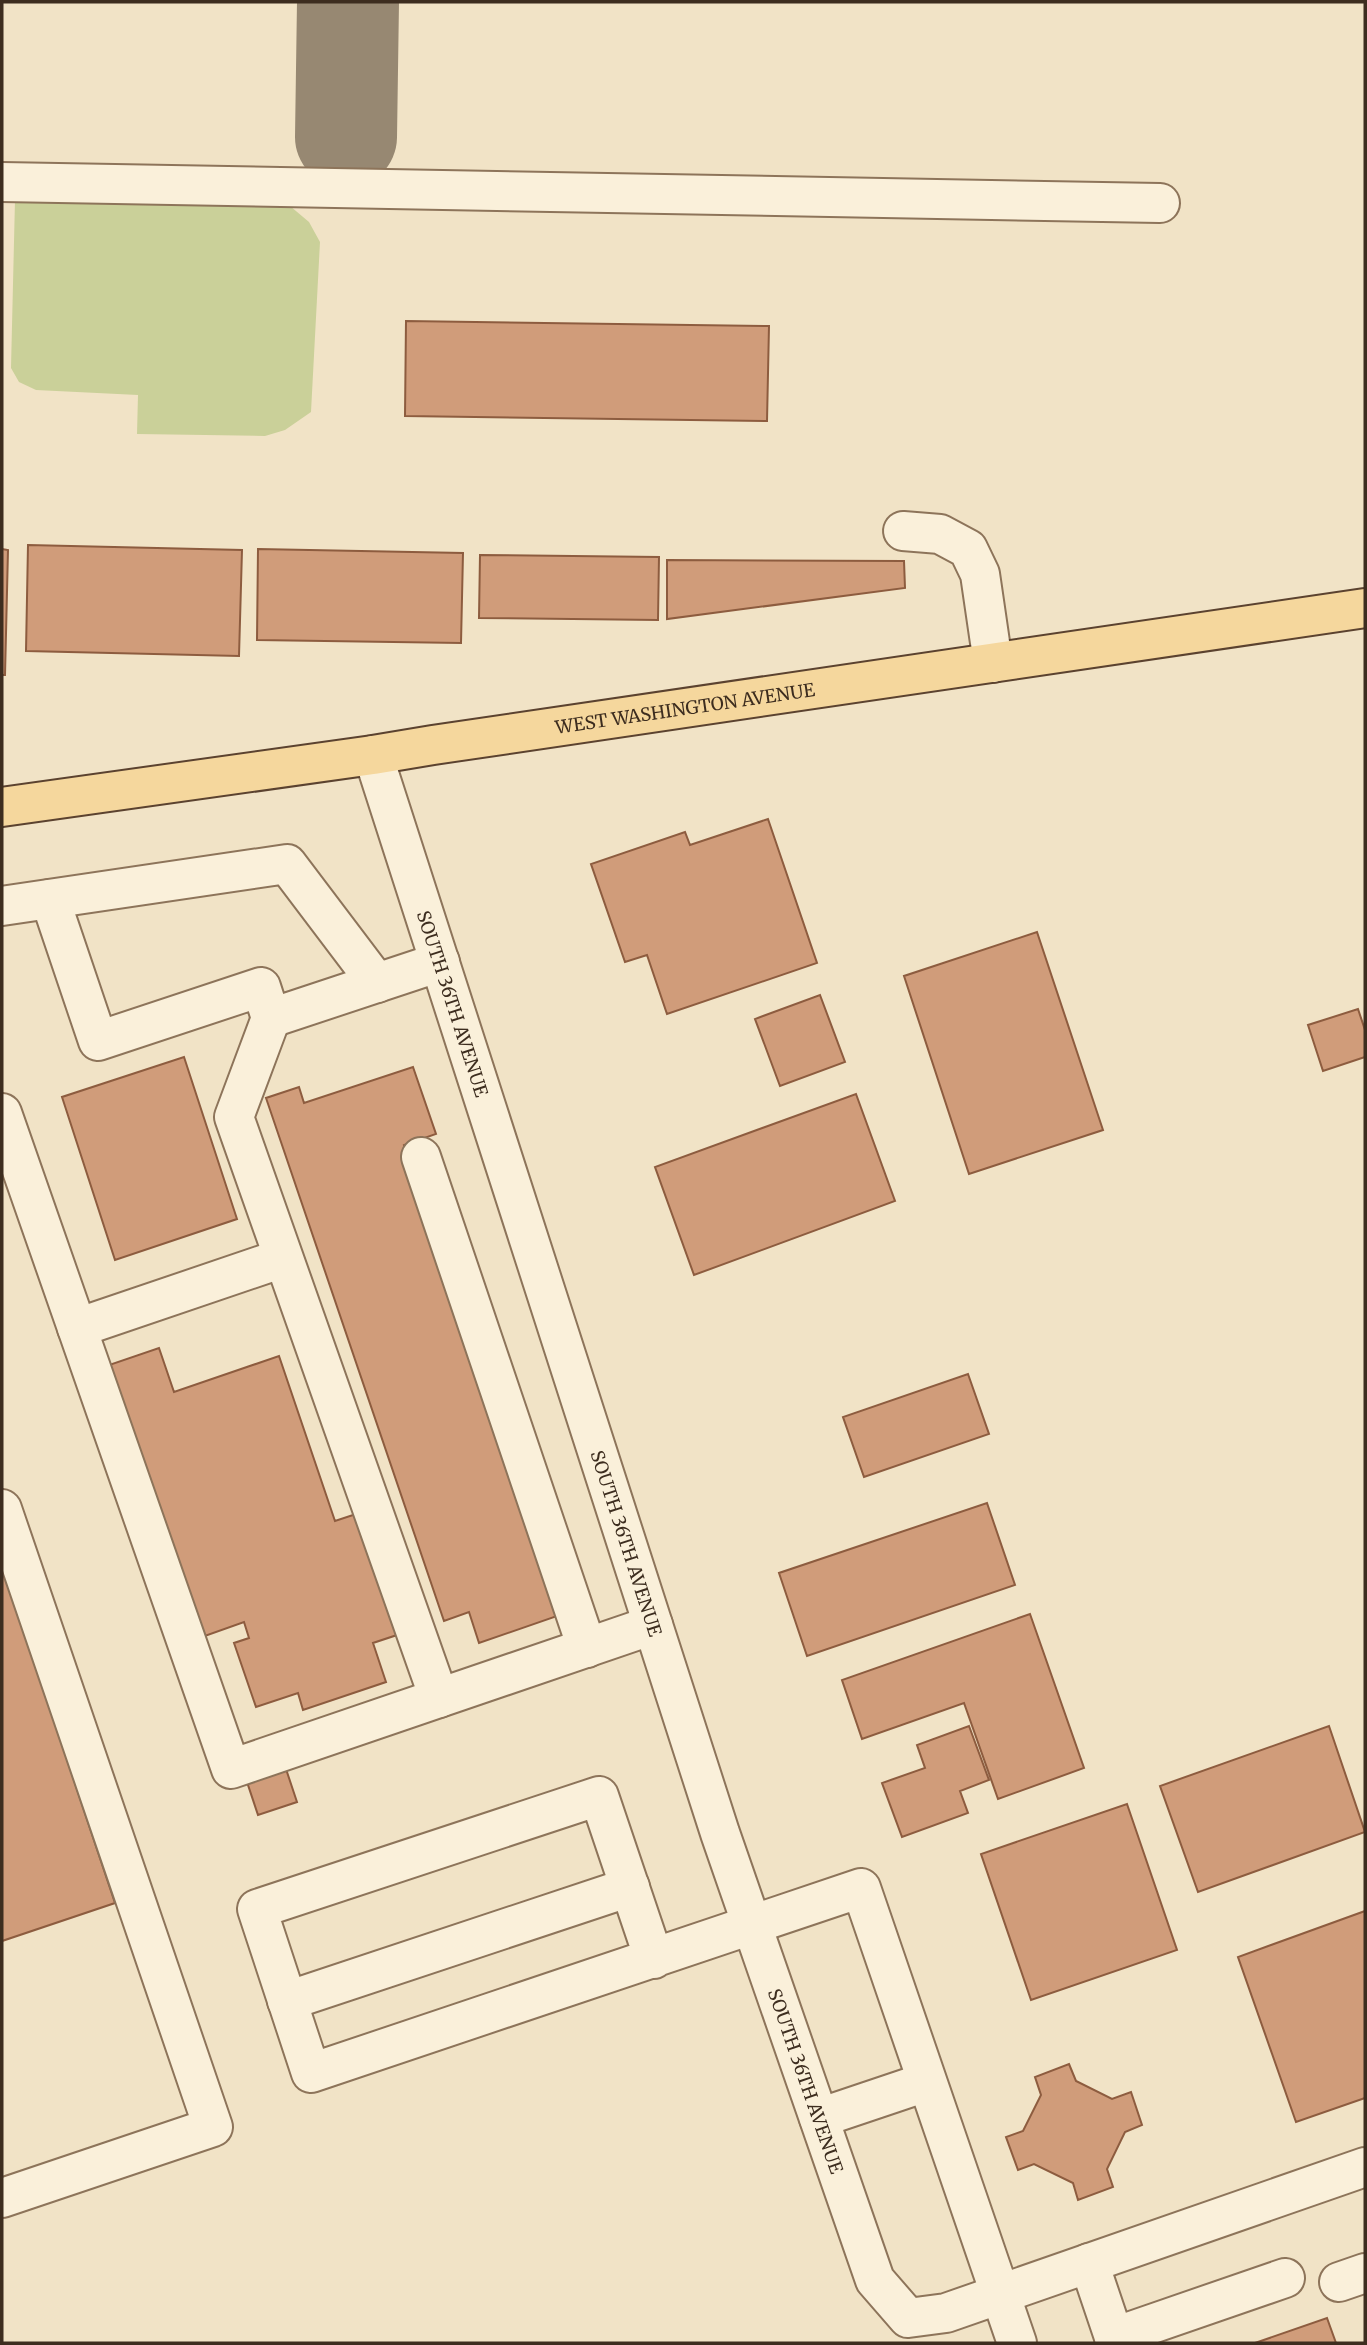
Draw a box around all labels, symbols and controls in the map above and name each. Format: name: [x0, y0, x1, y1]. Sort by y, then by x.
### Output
street label: WEST WASHINGTON AVENUE: [553, 677, 817, 739]
street label: SOUTH 36TH AVENUE: [412, 907, 494, 1100]
street label: SOUTH 36TH AVENUE: [586, 1447, 668, 1640]
street label: SOUTH 36TH AVENUE: [763, 1986, 849, 2177]

